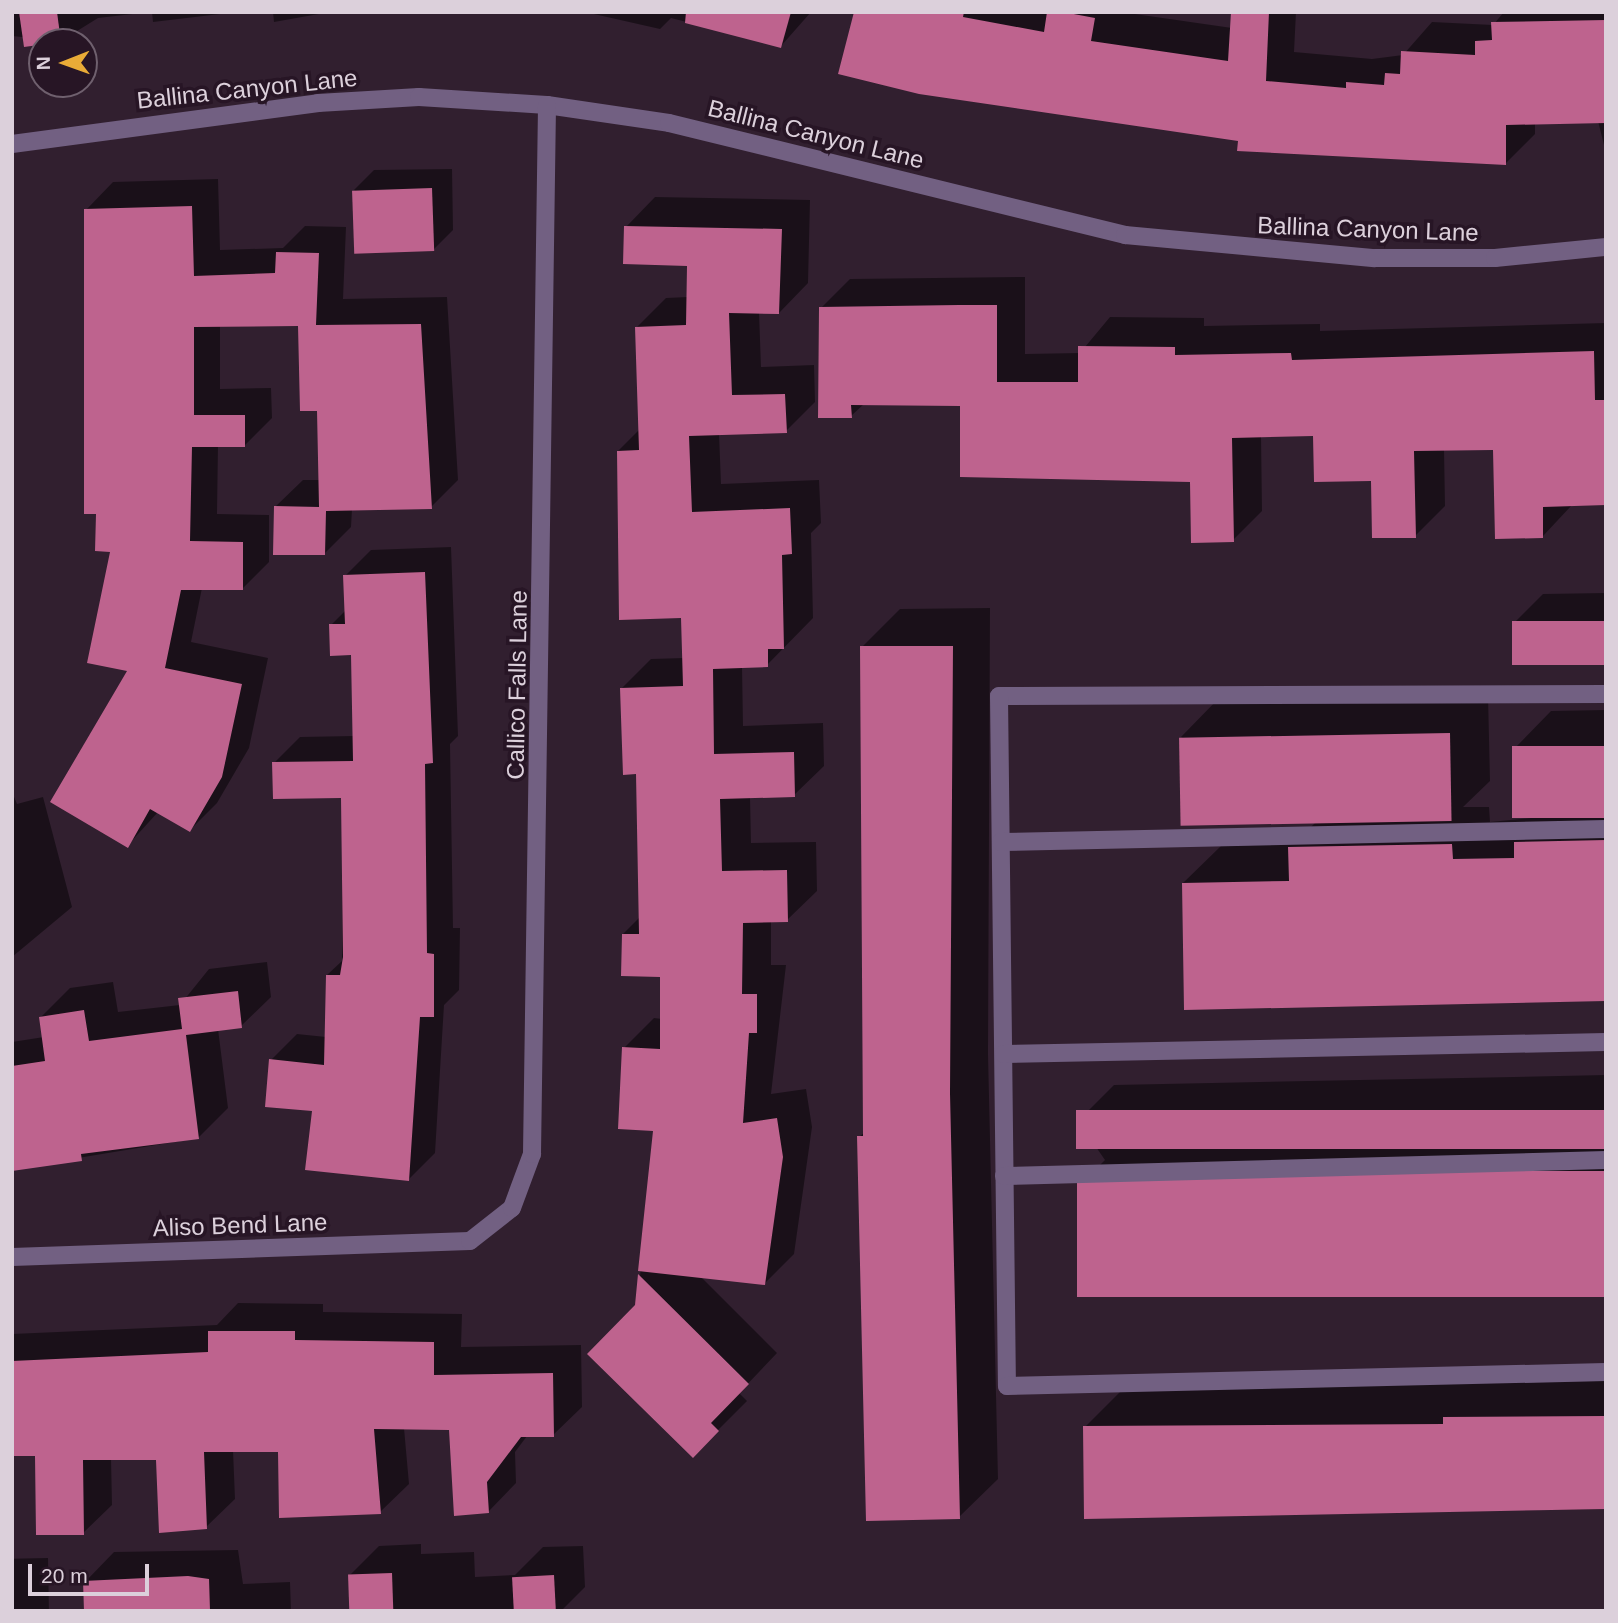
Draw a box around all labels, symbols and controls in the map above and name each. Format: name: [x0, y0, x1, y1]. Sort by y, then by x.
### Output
north arrow: [28, 28, 98, 98]
text: N: [33, 56, 54, 70]
street label: Ballina Canyon Lane: [135, 63, 359, 115]
street label: Ballina Canyon Lane: [705, 93, 927, 175]
street label: Ballina Canyon Lane: [1257, 211, 1479, 247]
street label: Callico Falls Lane: [501, 590, 533, 780]
street label: Aliso Bend Lane: [152, 1208, 328, 1242]
scale bar: [32, 1550, 152, 1594]
text: 20 m: [41, 1564, 88, 1587]

